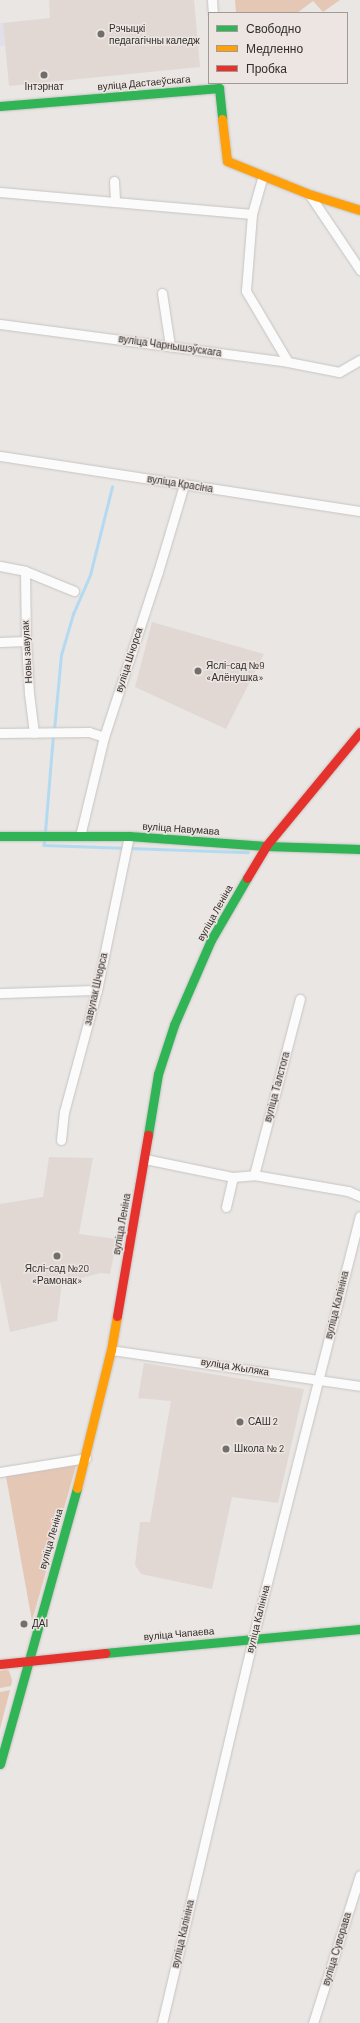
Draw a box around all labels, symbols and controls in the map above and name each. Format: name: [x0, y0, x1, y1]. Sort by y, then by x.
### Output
legend: [208, 12, 348, 84]
text: Свободно: [246, 21, 301, 35]
place label: Рэчыцкі педагагічны каледж: [109, 22, 200, 46]
marker: Рэчыцкі педагагічны каледж: [96, 29, 106, 39]
text: Медленно: [246, 41, 303, 55]
text: Пробка: [246, 61, 287, 75]
marker: Інтэрнат: [39, 70, 49, 80]
street label: вуліца Дастаеўскага: [97, 73, 191, 93]
place label: Інтэрнат: [25, 81, 63, 93]
street label: вуліца Чарнышэўскага: [118, 333, 222, 359]
street label: вуліца Красіна: [146, 473, 214, 495]
street label: Новы завулак: [19, 620, 35, 684]
street label: вуліца Шчорса: [113, 626, 145, 694]
place label: Яслі-сад №9 «Алёнушка»: [206, 659, 265, 682]
marker: Яслі-сад №9 «Алёнушка»: [193, 666, 203, 676]
street label: вуліца Навумава: [142, 820, 220, 838]
street label: вуліца Леніна: [195, 883, 235, 943]
street label: завулак Шчорса: [82, 952, 110, 1026]
street label: вуліца Талстога: [262, 1051, 292, 1123]
street label: вуліца Леніна: [111, 1192, 133, 1256]
marker: Яслі-сад №20 «Рамонак»: [52, 1251, 62, 1261]
place label: Яслі-сад №20 «Рамонак»: [25, 1262, 89, 1286]
street label: вуліца Калініна: [323, 1270, 351, 1340]
street label: вуліца Жыляка: [200, 1356, 270, 1378]
place label: САШ 2: [248, 1416, 278, 1428]
marker: САШ 2: [235, 1417, 245, 1427]
place label: Школа № 2: [234, 1443, 284, 1455]
marker: Школа № 2: [221, 1444, 231, 1454]
street label: вуліца Леніна: [37, 1507, 65, 1571]
street label: вуліца Калініна: [244, 1584, 272, 1654]
place label: ДАІ: [32, 1618, 48, 1630]
marker: ДАІ: [19, 1619, 29, 1629]
street label: вуліца Чапаева: [143, 1625, 215, 1643]
street label: вуліца Калініна: [169, 1899, 197, 1969]
street label: вуліца Суворава: [320, 1911, 354, 1987]

